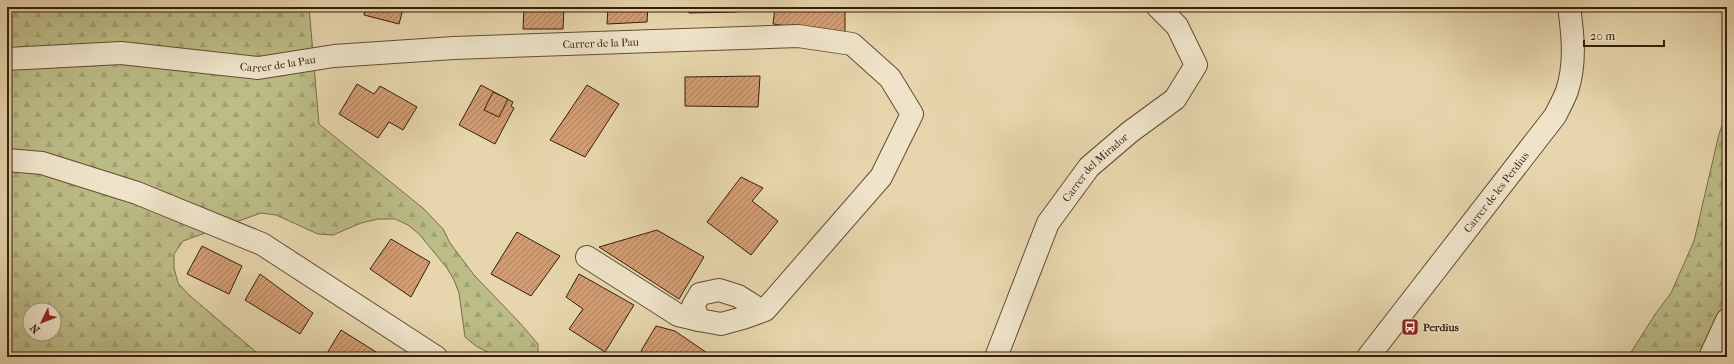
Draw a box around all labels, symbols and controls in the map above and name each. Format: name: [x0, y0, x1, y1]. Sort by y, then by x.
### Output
scale bar: [1584, 22, 1664, 48]
text: 20 m: [1590, 29, 1615, 43]
street label: Carrer de la Pau: [562, 35, 640, 51]
street label: Carrer de la Pau: [239, 52, 317, 75]
street label: Carrer del Mirador: [1059, 130, 1131, 204]
street label: Carrer de les Perdius: [1461, 149, 1532, 235]
north arrow: [22, 302, 62, 342]
bus stop icon: Perdius: [1400, 317, 1420, 337]
text: N: [27, 321, 43, 336]
place label: Perdius: [1423, 321, 1459, 334]

